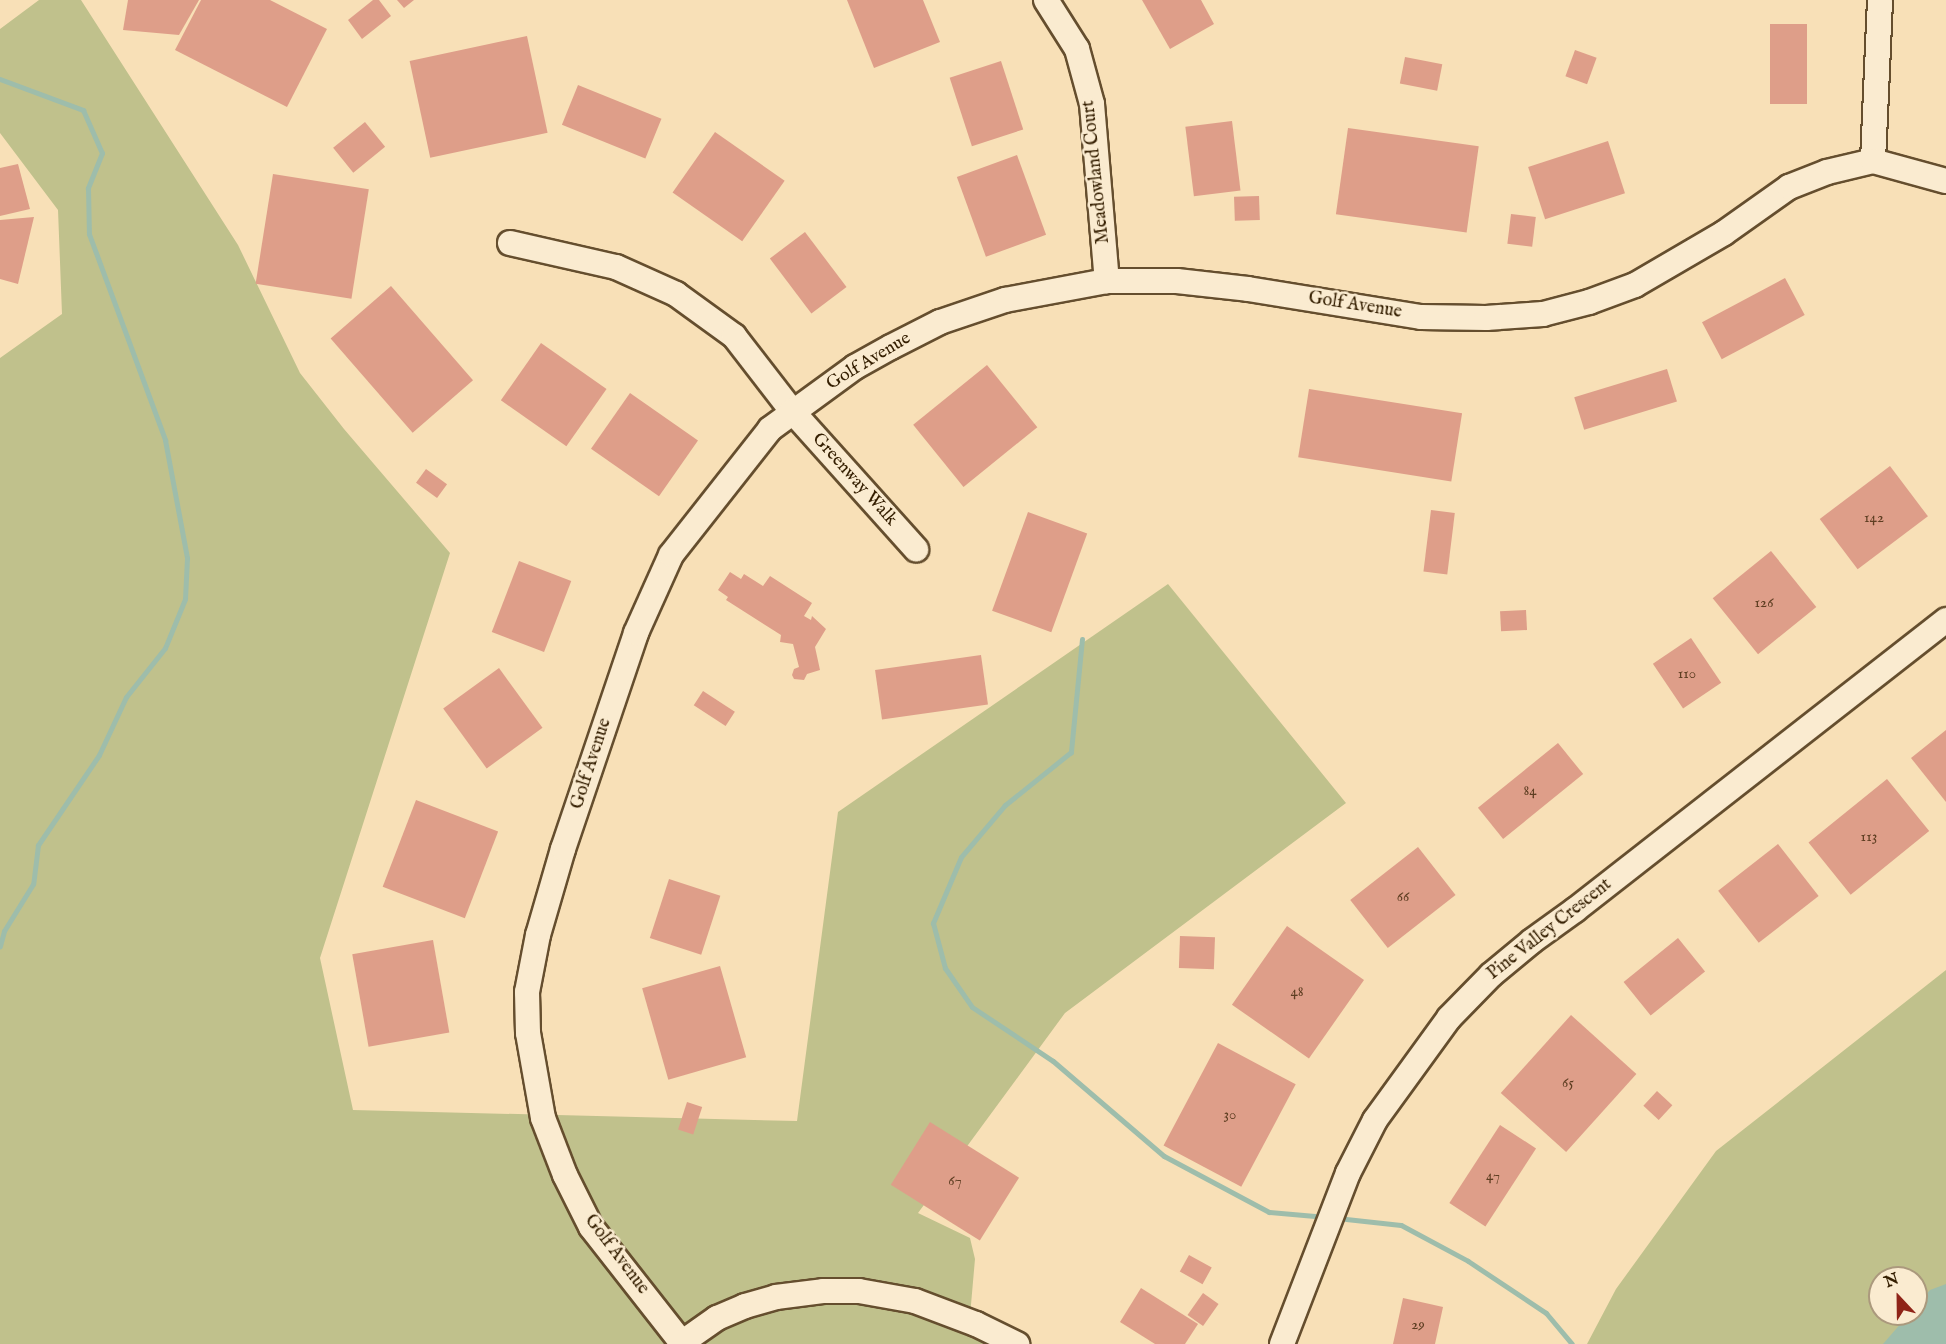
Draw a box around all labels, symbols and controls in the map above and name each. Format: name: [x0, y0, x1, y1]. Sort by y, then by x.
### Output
street label: Meadowland Court: [1079, 99, 1115, 245]
street label: Golf Avenue: [1307, 288, 1403, 324]
street label: Golf Avenue: [823, 328, 915, 396]
street label: Greenway Walk: [807, 429, 901, 531]
house number: 142: [1864, 509, 1884, 527]
house number: 126: [1755, 594, 1773, 612]
house number: 110: [1678, 665, 1696, 683]
street label: Golf Avenue: [567, 716, 617, 812]
house number: 84: [1523, 782, 1537, 800]
house number: 113: [1861, 828, 1877, 846]
street label: Pine Valley Crescent: [1483, 875, 1617, 985]
house number: 66: [1397, 888, 1409, 906]
house number: 48: [1290, 983, 1304, 1001]
house number: 65: [1562, 1074, 1574, 1092]
house number: 30: [1224, 1106, 1236, 1124]
house number: 47: [1486, 1167, 1500, 1185]
house number: 67: [948, 1172, 962, 1190]
street label: Golf Avenue: [579, 1211, 653, 1299]
north arrow: [1868, 1266, 1928, 1326]
text: N: [1882, 1269, 1902, 1293]
house number: 29: [1411, 1316, 1425, 1334]

